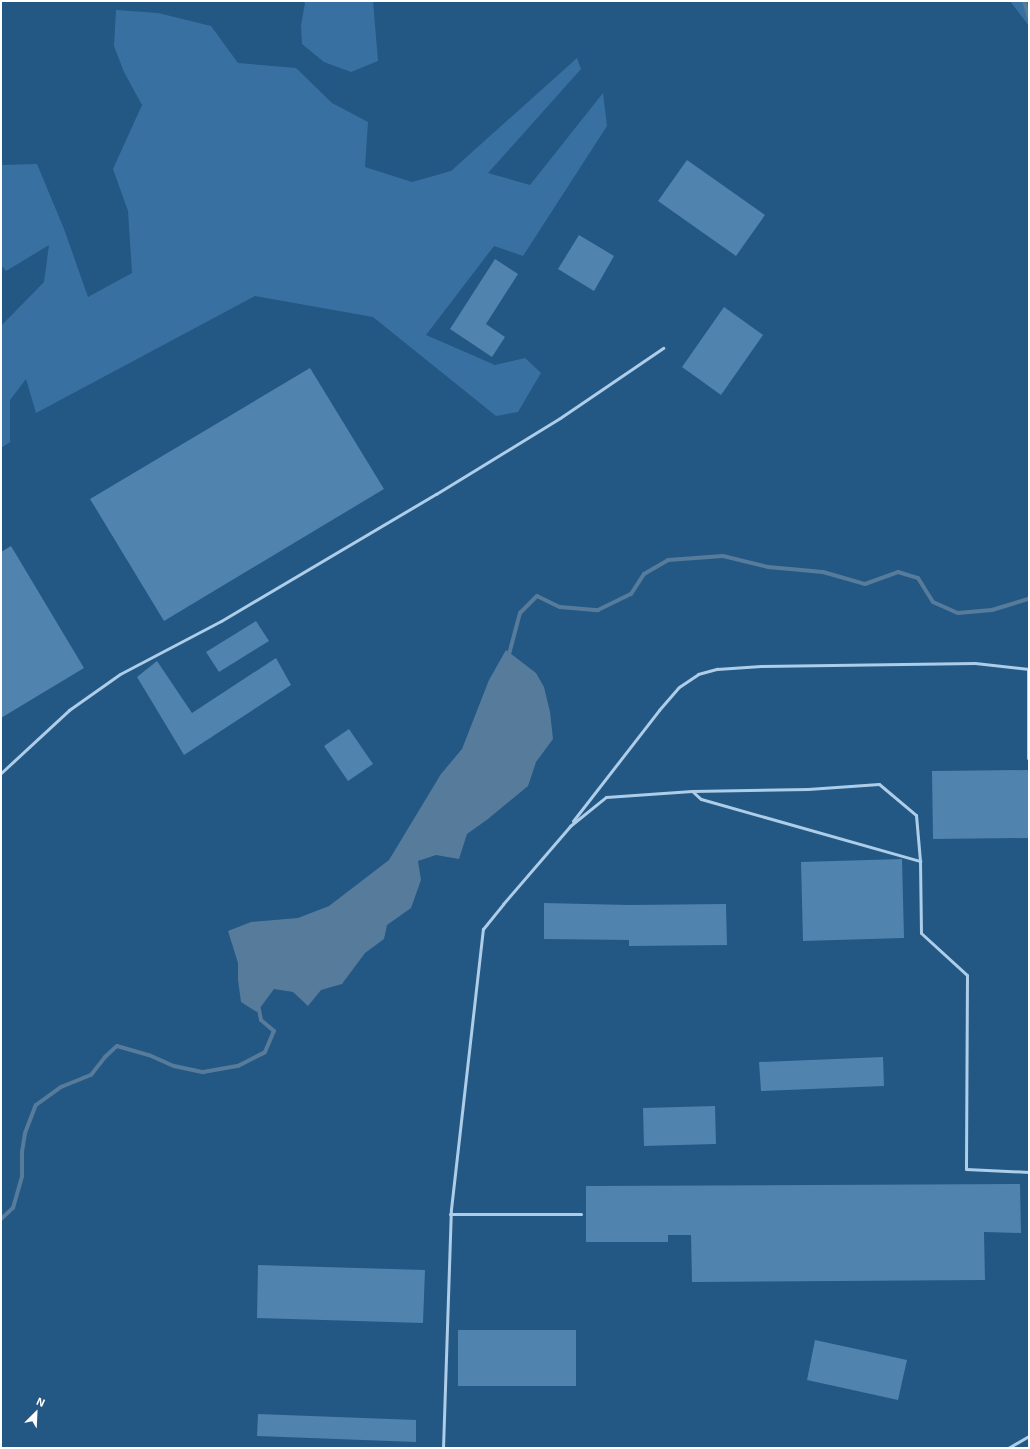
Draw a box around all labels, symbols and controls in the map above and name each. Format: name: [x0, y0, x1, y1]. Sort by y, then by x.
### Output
north arrow: [16, 1393, 56, 1433]
text: N: [35, 1394, 47, 1409]

